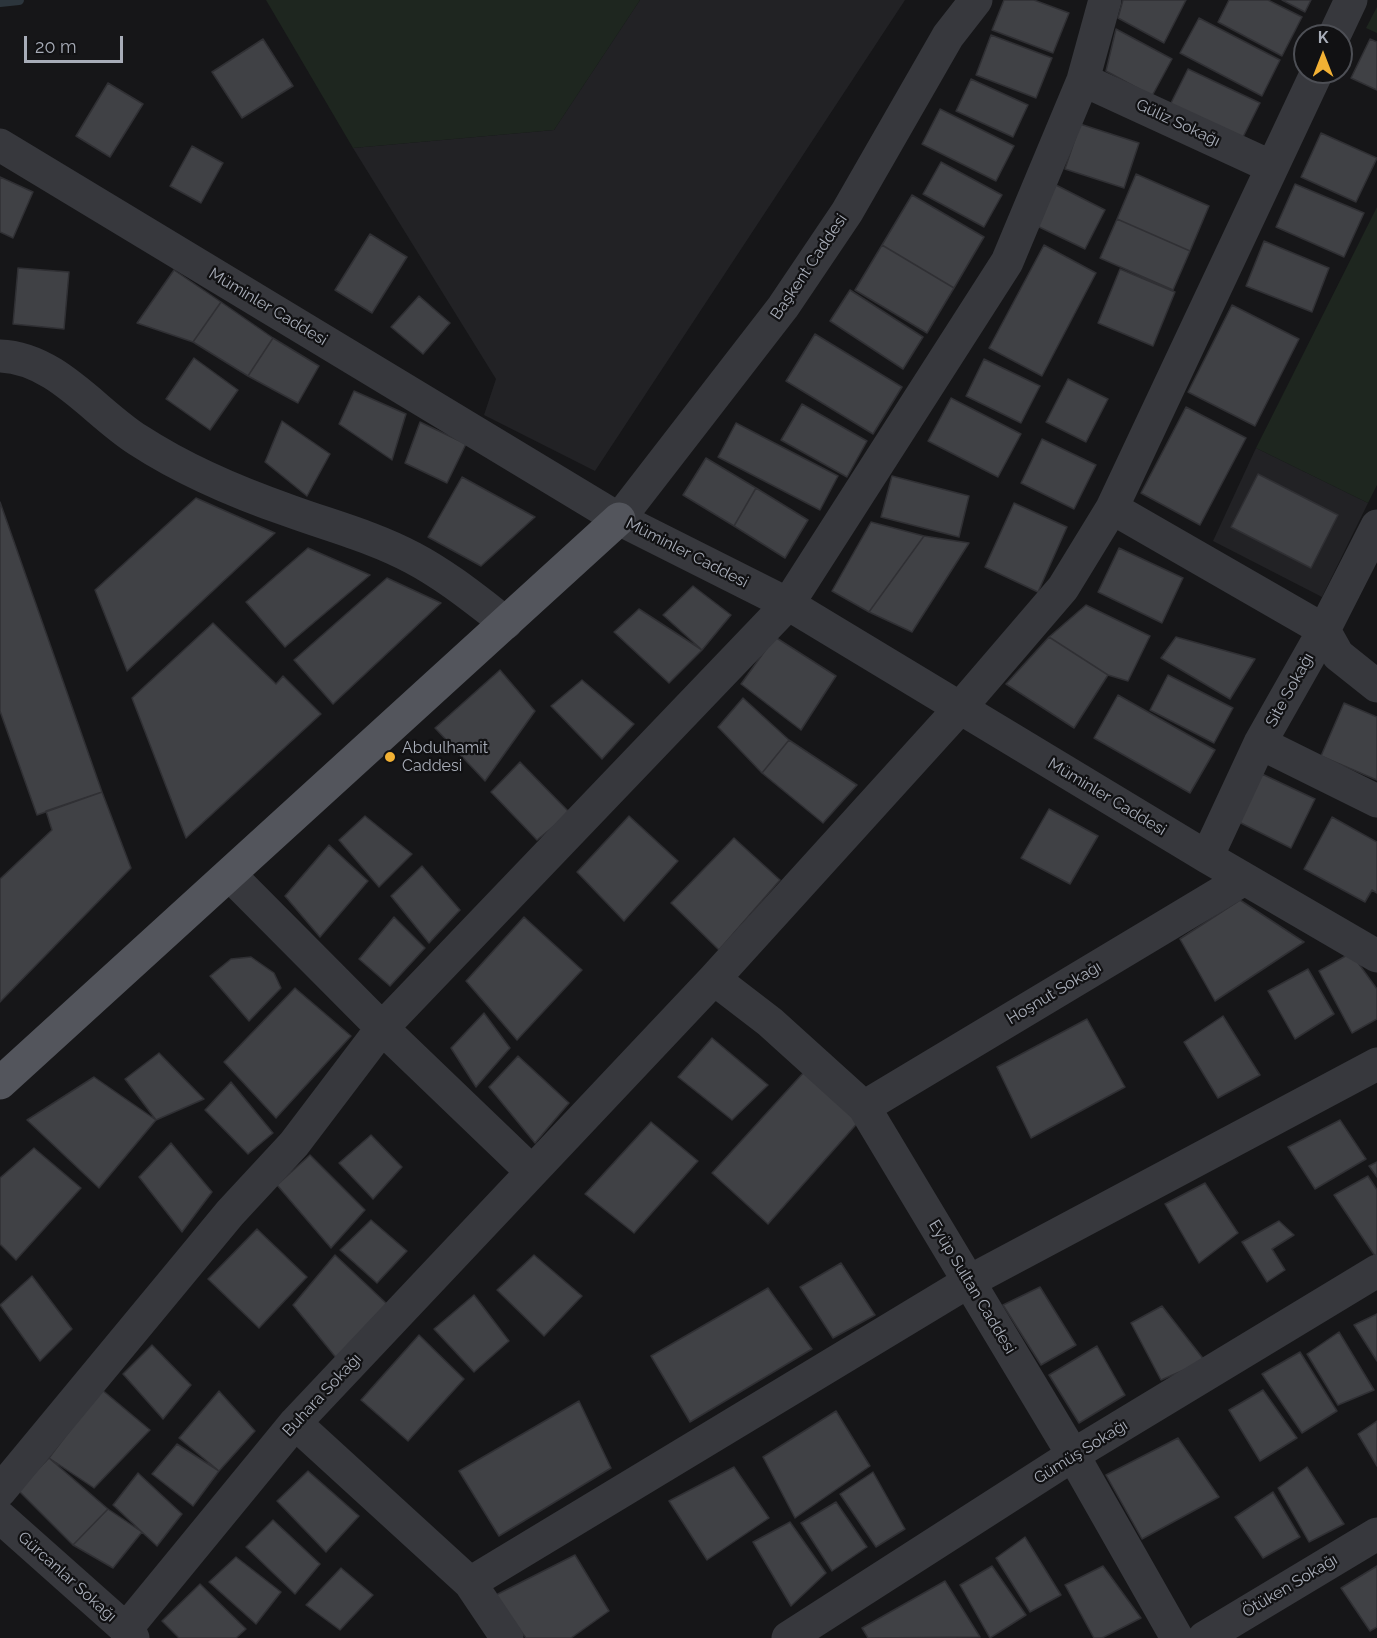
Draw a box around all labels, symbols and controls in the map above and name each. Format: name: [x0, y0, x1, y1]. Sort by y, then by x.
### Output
scale bar: [27, 24, 126, 62]
north arrow: [1293, 24, 1353, 84]
text: K: [1318, 28, 1328, 47]
text: 20 m: [35, 36, 77, 57]
street label: Güliz Sokağı: [1133, 95, 1223, 151]
street label: Başkent Caddesi: [767, 210, 851, 324]
street label: Müminler Caddesi: [205, 264, 331, 350]
street label: Müminler Caddesi: [623, 514, 751, 592]
street label: Site Sokağı: [1262, 650, 1318, 730]
place label: Abdulhamit Caddesi: [402, 738, 488, 776]
marker: Abdulhamit Caddesi: [383, 750, 397, 764]
street label: Müminler Caddesi: [1044, 754, 1170, 840]
street label: Hoşnut Sokağı: [1003, 957, 1105, 1029]
street label: Eyüp Sultan Caddesi: [924, 1217, 1020, 1357]
street label: Buhara Sokağı: [279, 1350, 365, 1440]
street label: Gümüş Sokağı: [1031, 1416, 1131, 1488]
street label: Gürcanlar Sokağı: [14, 1528, 120, 1626]
street label: Ötüken Sokağı: [1239, 1550, 1341, 1622]

